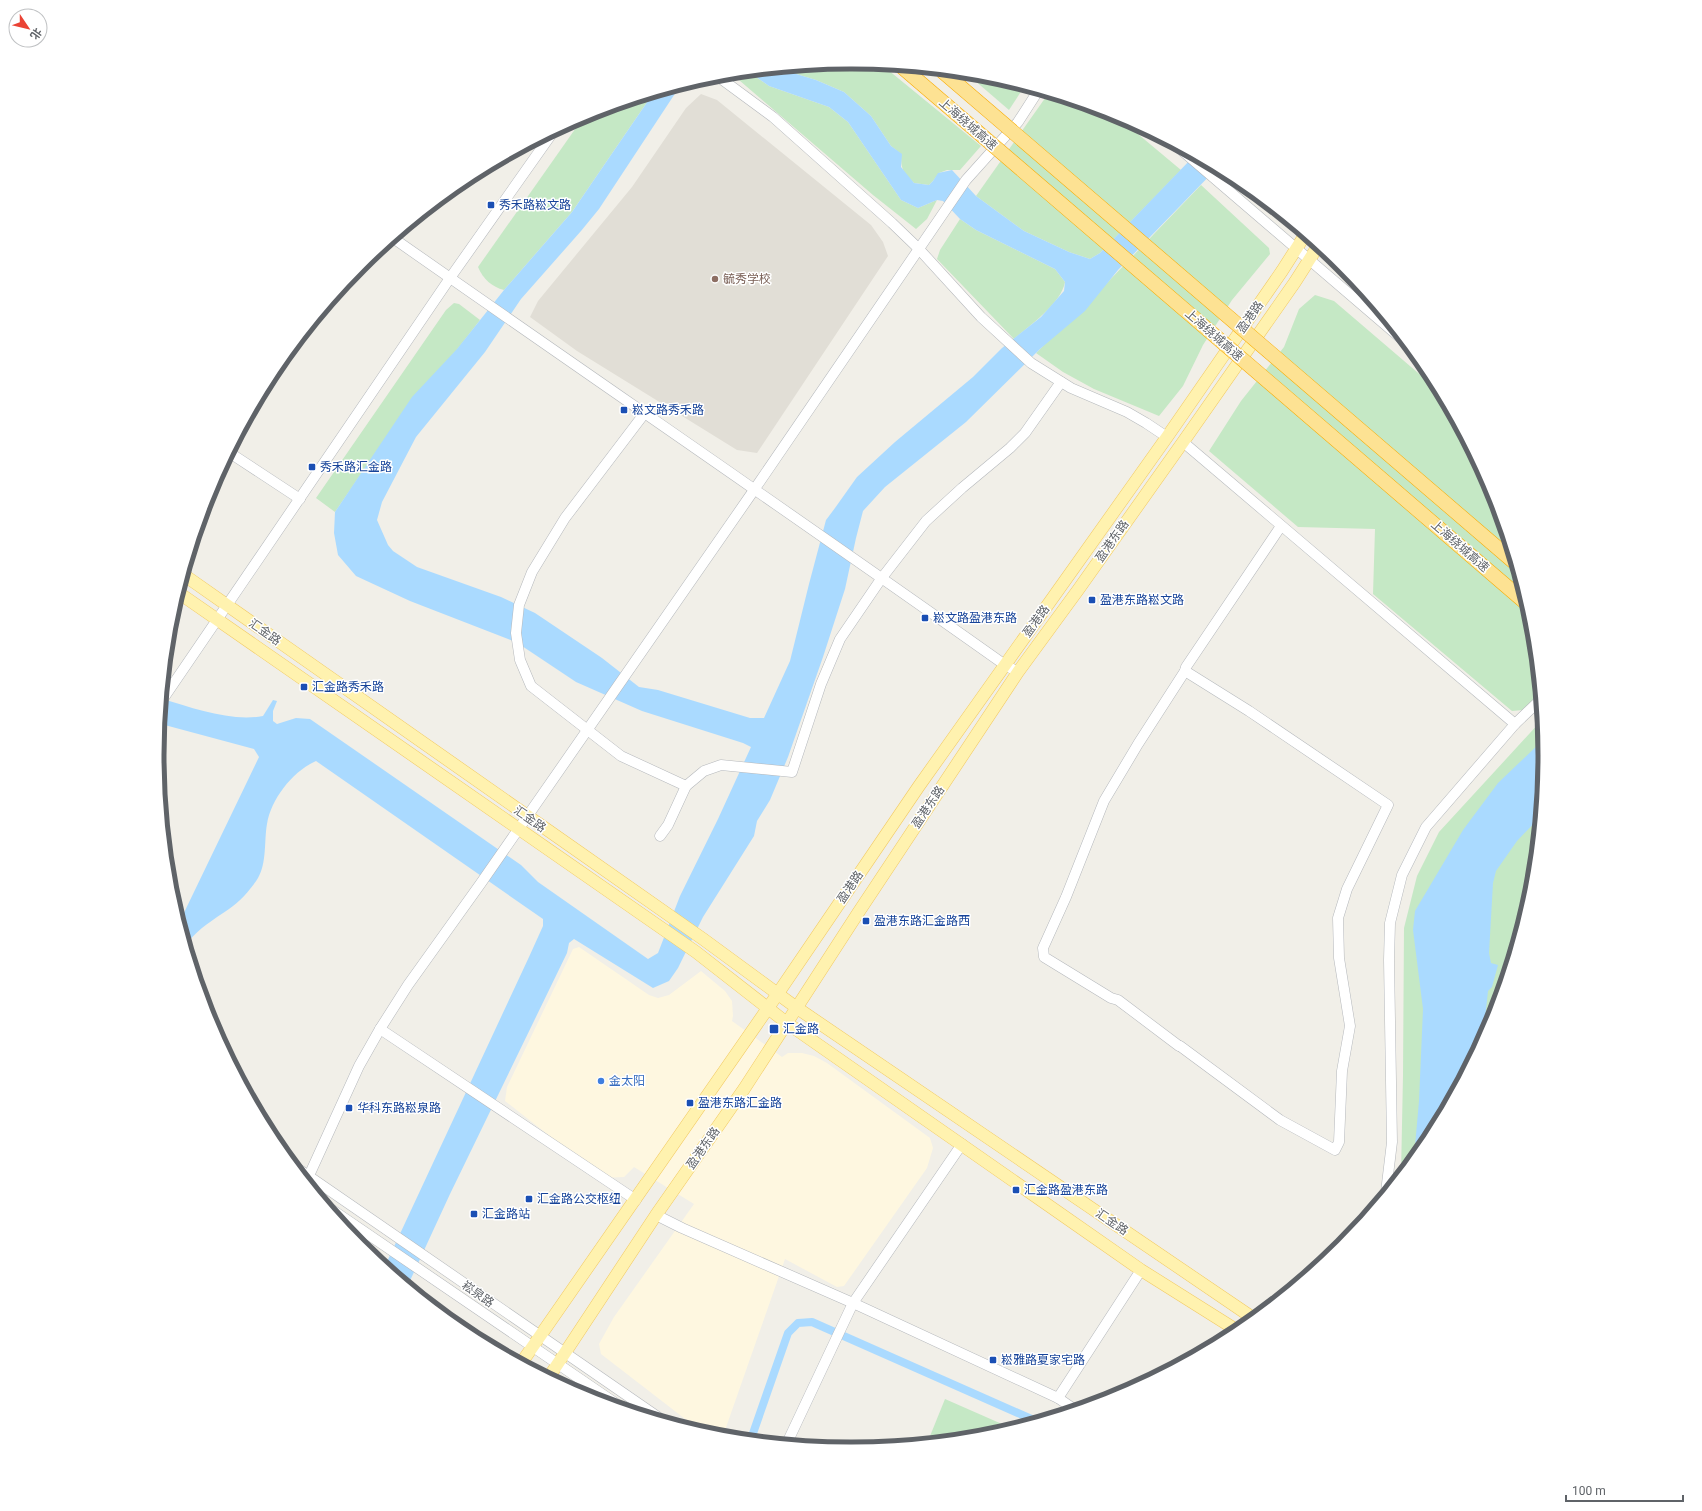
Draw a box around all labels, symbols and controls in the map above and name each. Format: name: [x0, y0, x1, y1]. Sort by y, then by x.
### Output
north arrow: [8, 8, 48, 48]
text: 北: [27, 25, 44, 42]
street label: 上海绕城高速: [936, 95, 1000, 153]
place label: 秀禾路崧文路: [499, 198, 571, 212]
marker: 秀禾路崧文路: [486, 200, 496, 210]
place label: 毓秀学校: [723, 272, 771, 286]
marker: 毓秀学校: [710, 274, 720, 284]
street label: 盈港路: [1234, 298, 1266, 336]
street label: 上海绕城高速: [1182, 306, 1246, 364]
place label: 崧文路秀禾路: [632, 403, 704, 417]
marker: 崧文路秀禾路: [619, 405, 629, 415]
place label: 秀禾路汇金路: [320, 460, 392, 474]
marker: 秀禾路汇金路: [307, 462, 317, 472]
street label: 盈港东路: [1092, 517, 1132, 565]
street label: 上海绕城高速: [1428, 517, 1492, 575]
place label: 盈港东路崧文路: [1100, 593, 1184, 607]
marker: 盈港东路崧文路: [1087, 595, 1097, 605]
street label: 盈港路: [1020, 602, 1052, 640]
place label: 崧文路盈港东路: [933, 611, 1017, 625]
marker: 崧文路盈港东路: [920, 613, 930, 623]
street label: 汇金路: [246, 616, 284, 648]
place label: 汇金路秀禾路: [312, 680, 384, 694]
marker: 汇金路秀禾路: [299, 682, 309, 692]
street label: 盈港东路: [909, 783, 947, 831]
street label: 汇金路: [511, 803, 549, 835]
street label: 盈港路: [834, 868, 866, 906]
place label: 盈港东路汇金路西: [874, 914, 970, 928]
marker: 盈港东路汇金路西: [861, 916, 871, 926]
place label: 汇金路: [783, 1022, 819, 1036]
marker: 汇金路: [768, 1023, 780, 1035]
place label: 金太阳: [609, 1074, 645, 1088]
marker: 金太阳: [596, 1076, 606, 1086]
place label: 盈港东路汇金路: [698, 1096, 782, 1110]
marker: 盈港东路汇金路: [685, 1098, 695, 1108]
place label: 华科东路崧泉路: [357, 1101, 441, 1115]
marker: 华科东路崧泉路: [344, 1103, 354, 1113]
street label: 盈港东路: [683, 1124, 723, 1172]
place label: 汇金路盈港东路: [1024, 1183, 1108, 1197]
marker: 汇金路盈港东路: [1011, 1185, 1021, 1195]
place label: 汇金路公交枢纽: [537, 1192, 621, 1206]
marker: 汇金路公交枢纽: [524, 1194, 534, 1204]
street label: 汇金路: [1093, 1206, 1131, 1238]
place label: 汇金路站: [482, 1207, 530, 1221]
marker: 汇金路站: [469, 1209, 479, 1219]
street label: 崧泉路: [459, 1278, 497, 1310]
place label: 崧雅路夏家宅路: [1001, 1353, 1085, 1367]
marker: 崧雅路夏家宅路: [988, 1355, 998, 1365]
scale bar: [1566, 1477, 1683, 1503]
text: 100 m: [1572, 1484, 1606, 1498]

